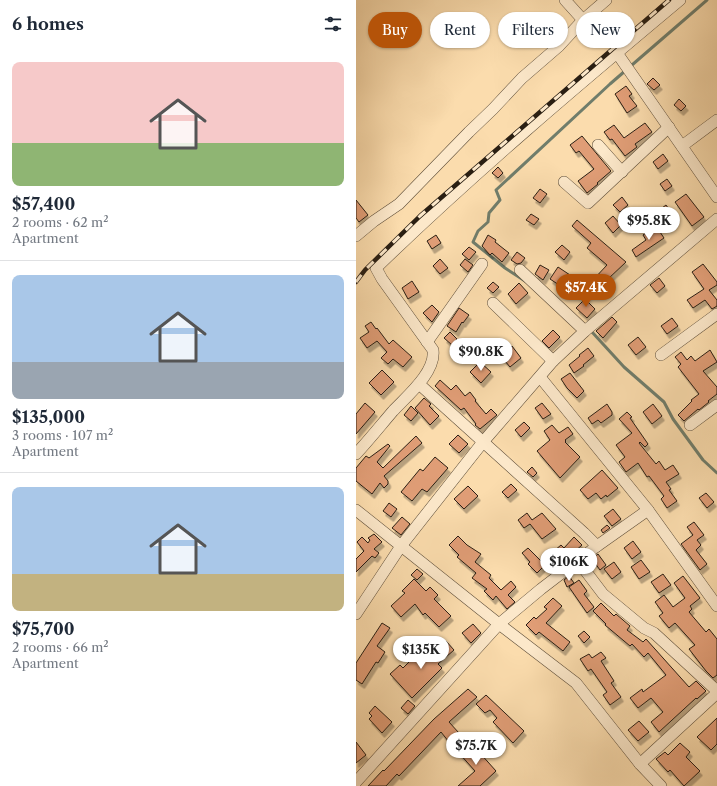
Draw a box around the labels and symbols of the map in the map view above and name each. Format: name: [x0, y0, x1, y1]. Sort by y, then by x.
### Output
pin: $95.8K: [616, 207, 682, 241]
pin: $57.4K: [553, 274, 619, 308]
pin: $90.8K: [448, 338, 514, 372]
pin: $106K: [541, 548, 597, 582]
pin: $135K: [393, 636, 449, 670]
pin: $75.7K: [443, 732, 509, 766]

